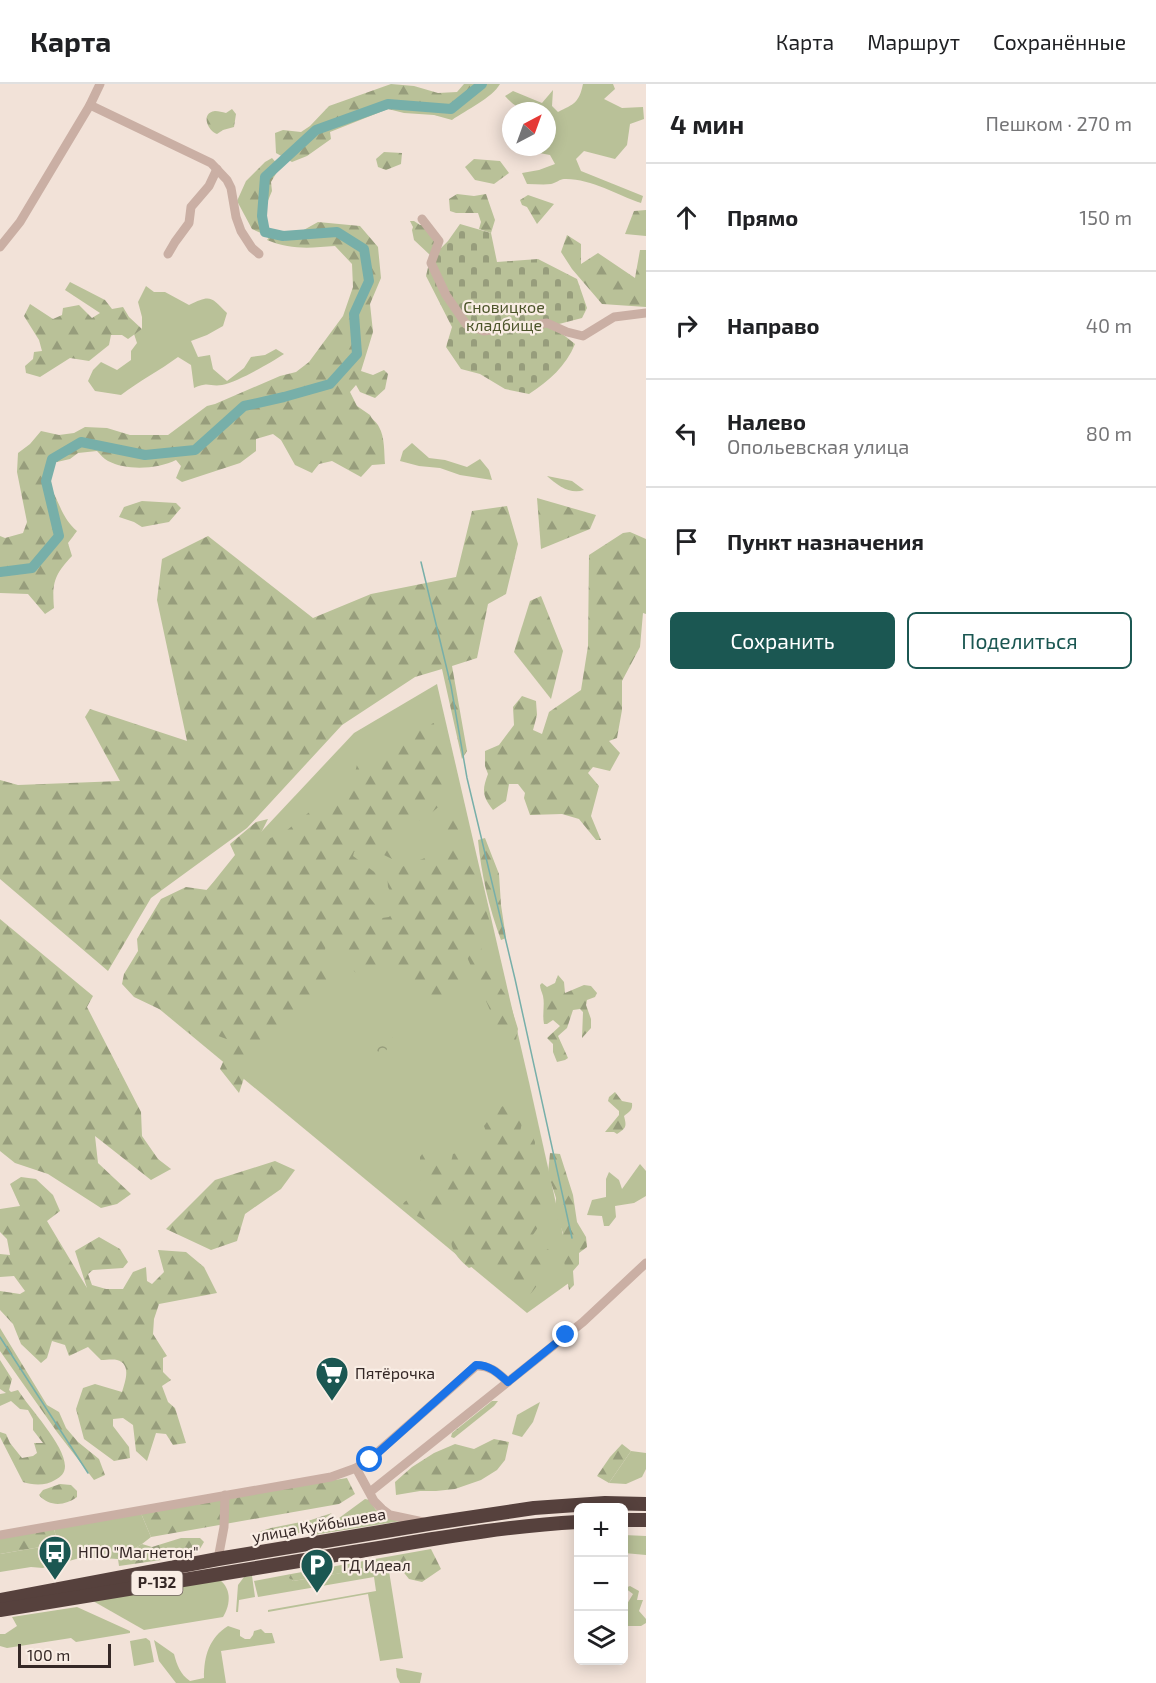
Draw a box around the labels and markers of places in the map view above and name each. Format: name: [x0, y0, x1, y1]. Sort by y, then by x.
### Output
supermarket icon: Пятёрочка: [314, 1355, 350, 1402]
place label: Пятёрочка: [355, 1363, 435, 1382]
bus stop icon: НПО "Магнетон": [37, 1534, 73, 1581]
place label: НПО "Магнетон": [78, 1542, 199, 1561]
parking icon: ТД Идеал: [299, 1547, 335, 1594]
place label: ТД Идеал: [340, 1555, 411, 1574]

